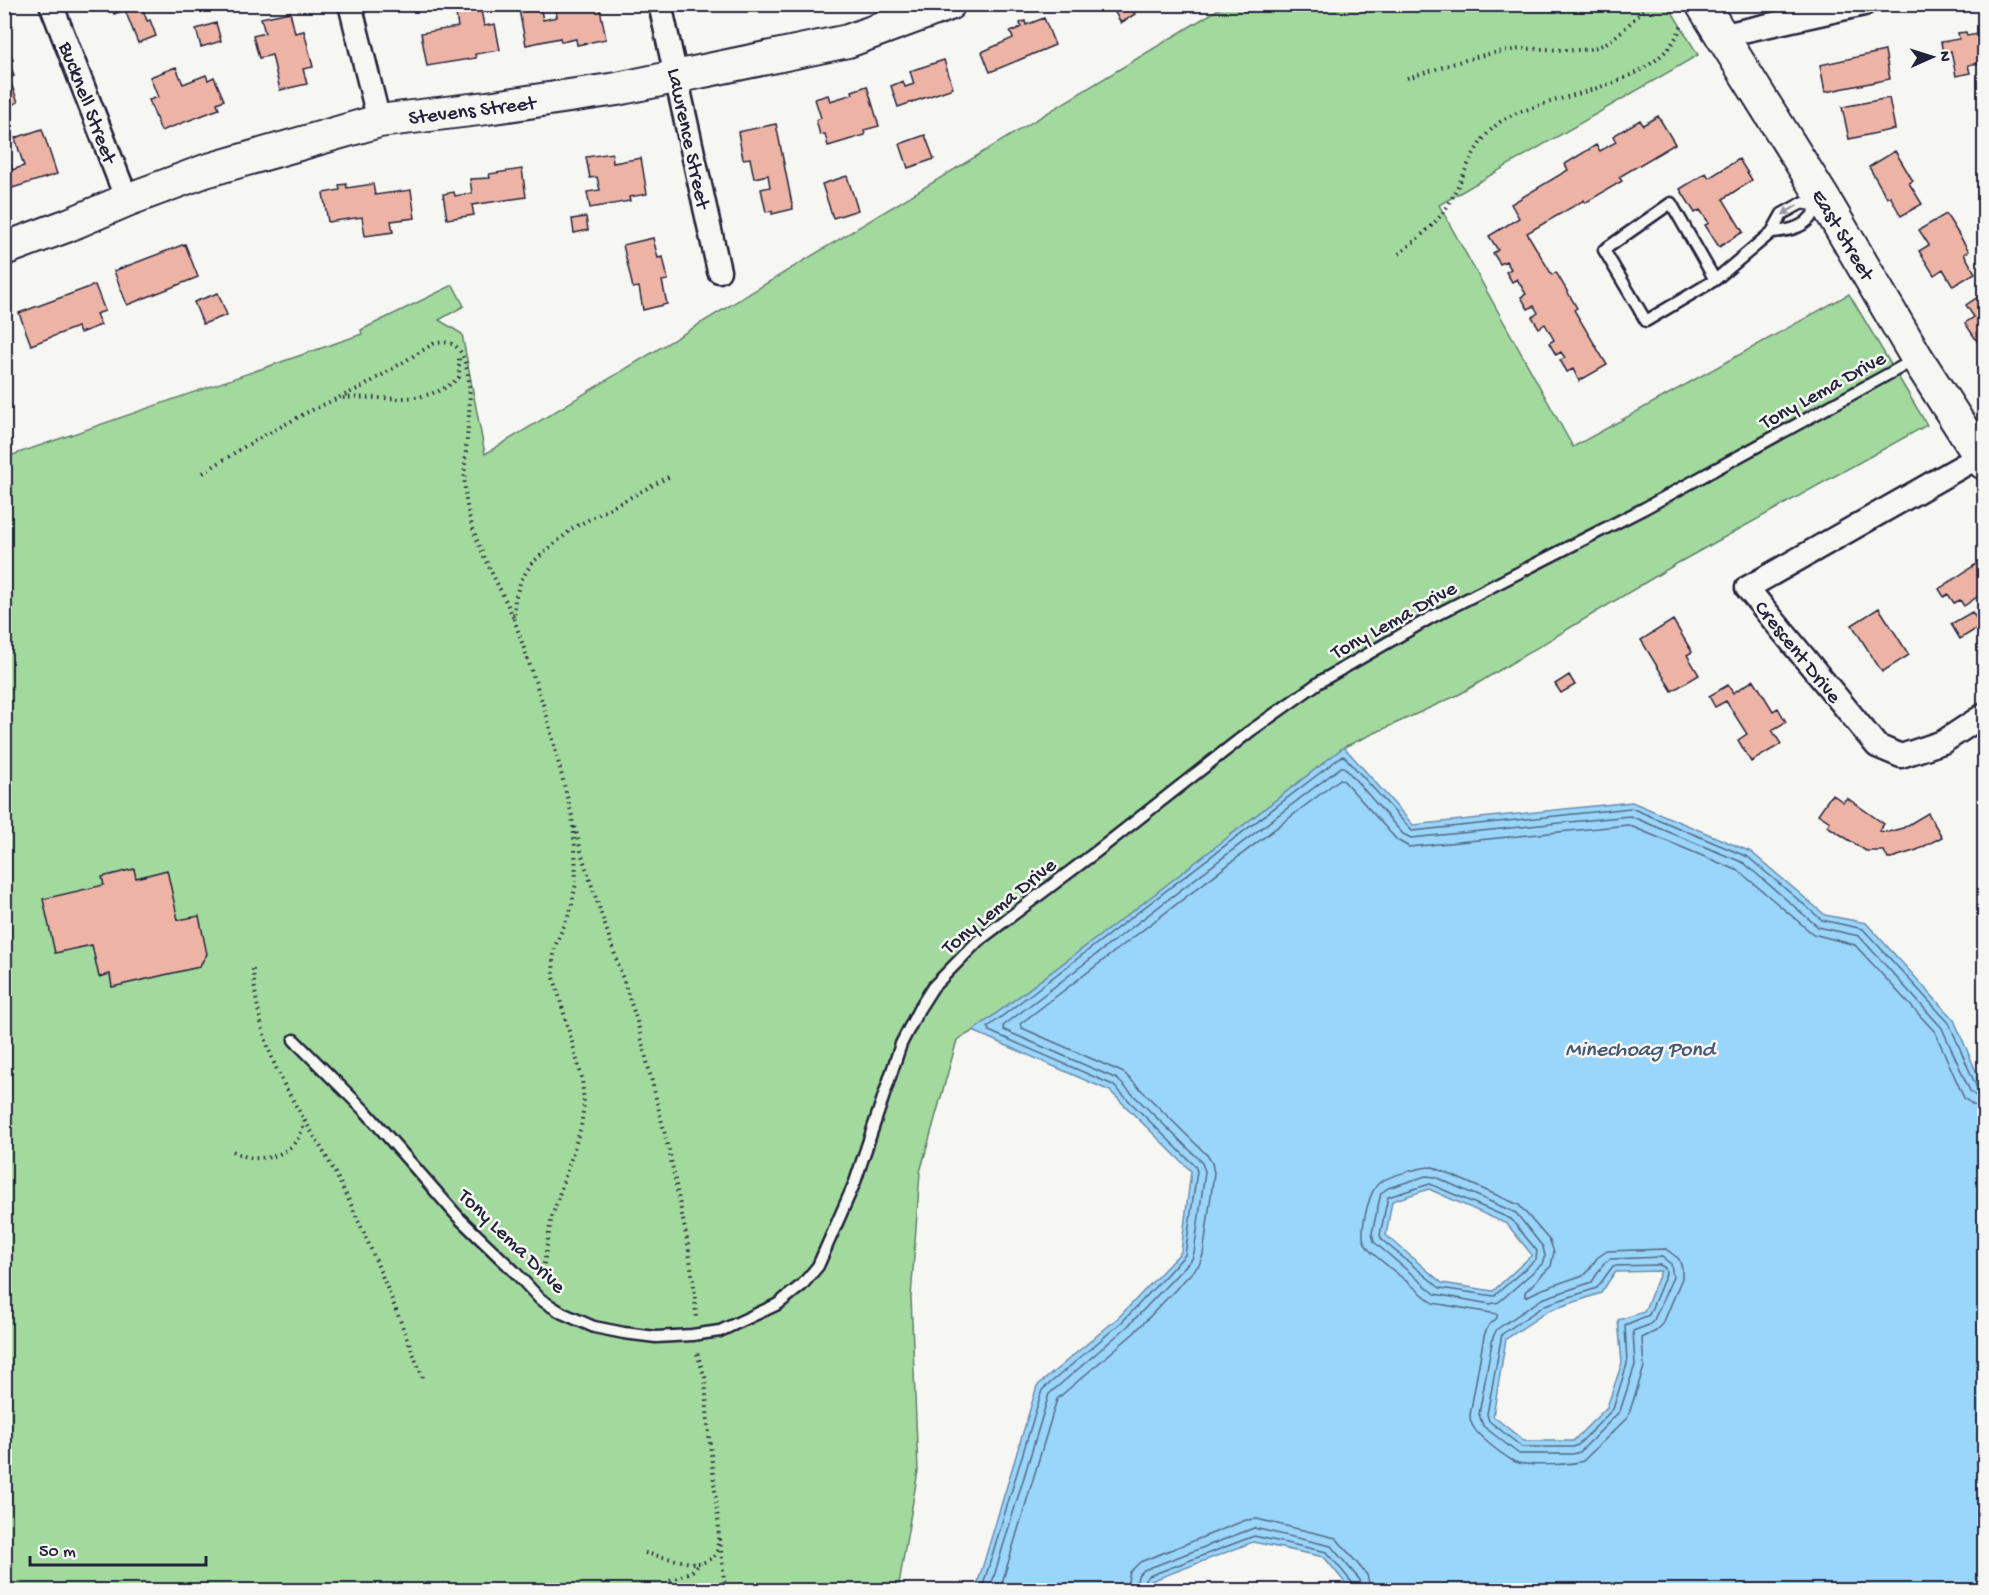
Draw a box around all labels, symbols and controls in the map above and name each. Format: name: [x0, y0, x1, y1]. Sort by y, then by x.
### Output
north arrow: [1902, 27, 1962, 87]
street label: Bucknell Street: [51, 38, 121, 170]
text: N: [1934, 51, 1953, 63]
street label: Lawrence Street: [660, 66, 714, 214]
street label: Stevens Street: [407, 92, 540, 133]
street label: East Street: [1804, 186, 1879, 288]
one-way arrow: [1782, 204, 1798, 215]
street label: Tony Lema Drive: [1755, 347, 1892, 437]
street label: Tony Lema Drive: [1326, 577, 1463, 667]
street label: Crescent Drive: [1747, 597, 1846, 710]
street label: Tony Lema Drive: [937, 853, 1063, 962]
water label: Minechoag Pond: [1565, 1038, 1717, 1064]
street label: Tony Lema Drive: [451, 1184, 570, 1301]
scale bar: [30, 1529, 206, 1567]
text: 50 m: [39, 1542, 76, 1563]

